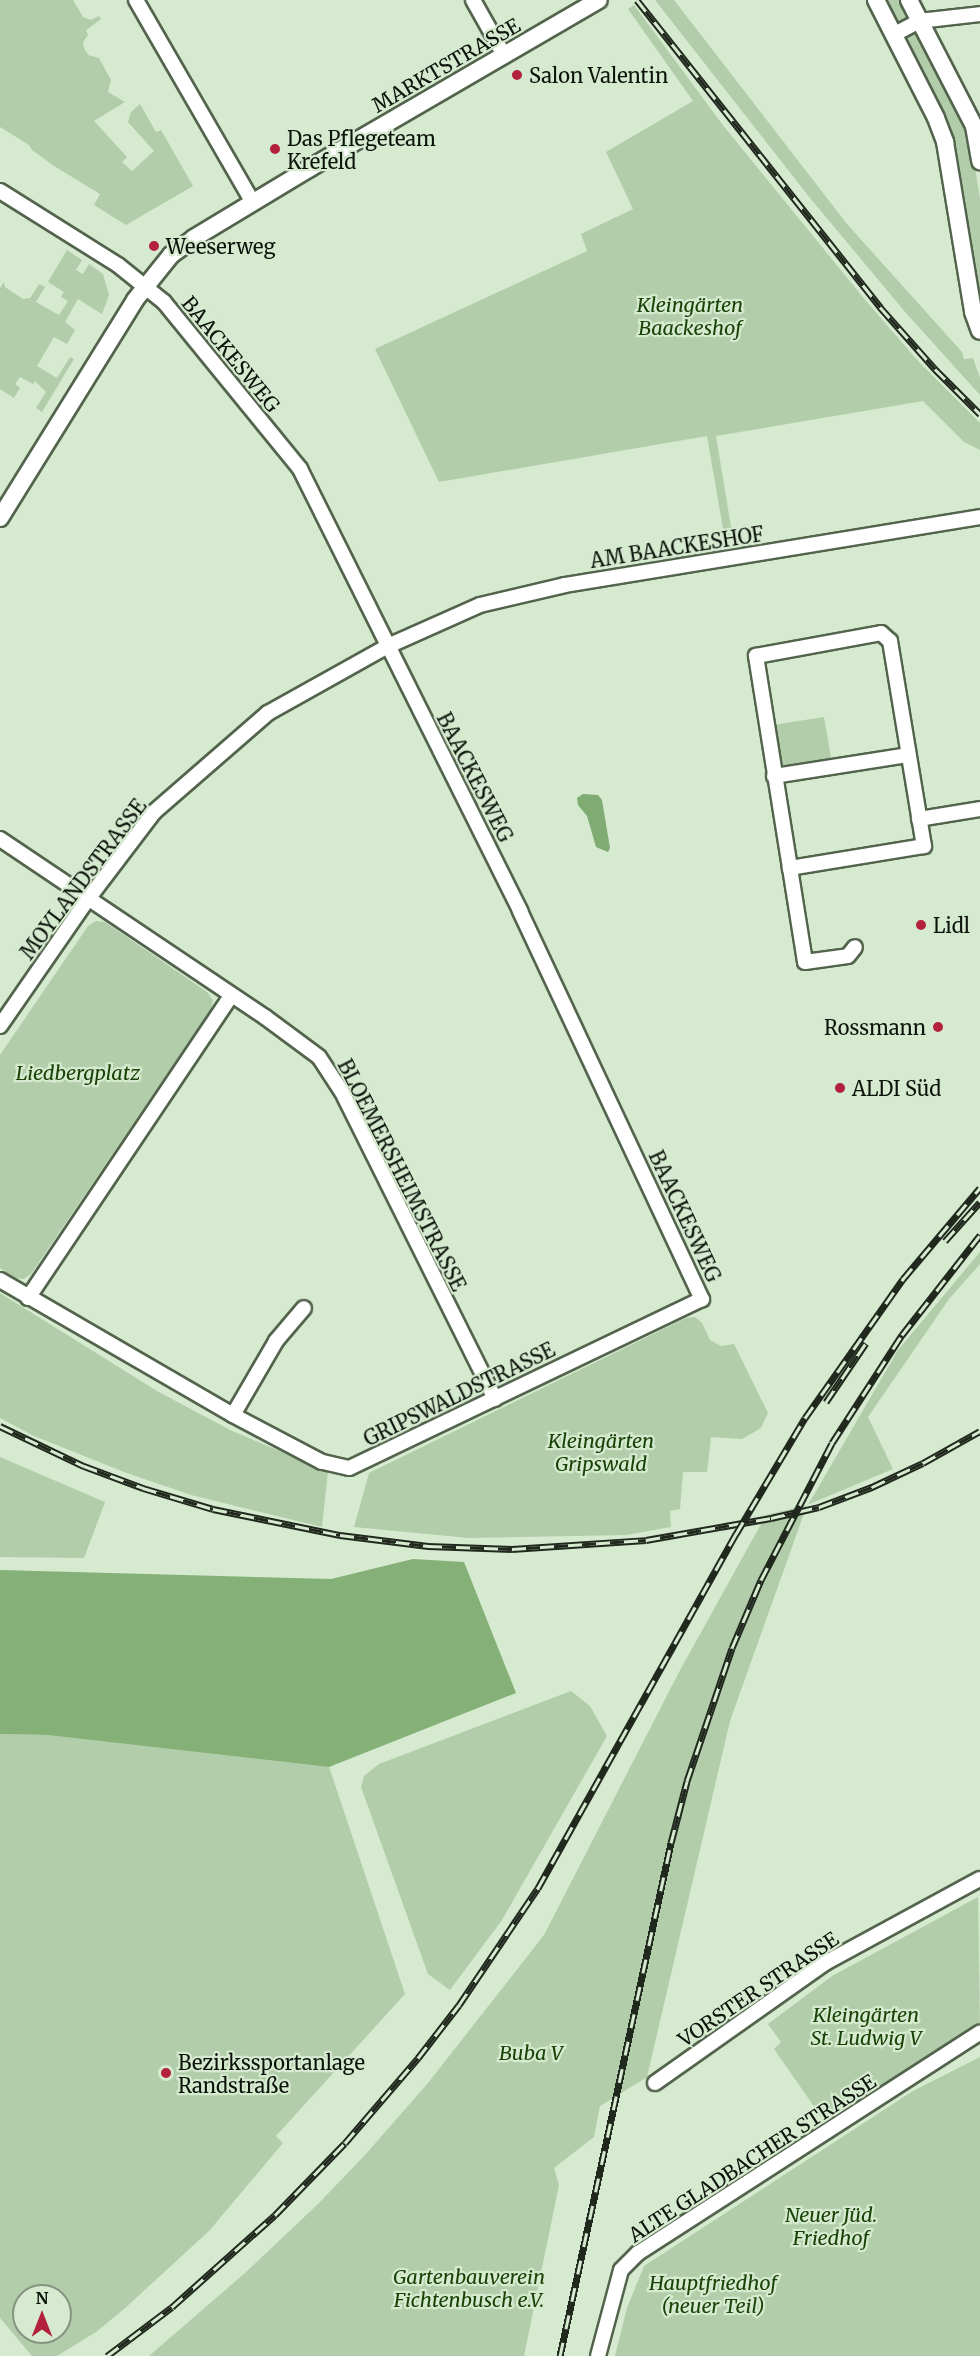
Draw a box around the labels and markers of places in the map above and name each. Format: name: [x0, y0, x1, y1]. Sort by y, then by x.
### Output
place label: Salon Valentin: [529, 63, 668, 87]
marker: Salon Valentin: [510, 68, 524, 82]
place label: Das Pflegeteam Krefeld: [287, 126, 436, 173]
marker: Das Pflegeteam Krefeld: [268, 142, 282, 156]
place label: Weeserweg: [166, 234, 276, 258]
marker: Weeserweg: [147, 239, 161, 253]
place label: Lidl: [933, 913, 970, 937]
marker: Lidl: [914, 918, 928, 932]
place label: Rossmann: [824, 1015, 926, 1039]
marker: Rossmann: [931, 1020, 945, 1034]
place label: ALDI Süd: [852, 1076, 941, 1100]
marker: ALDI Süd: [833, 1081, 847, 1095]
place label: Bezirkssportanlage Randstraße: [178, 2050, 365, 2097]
marker: Bezirkssportanlage Randstraße: [159, 2066, 173, 2080]

